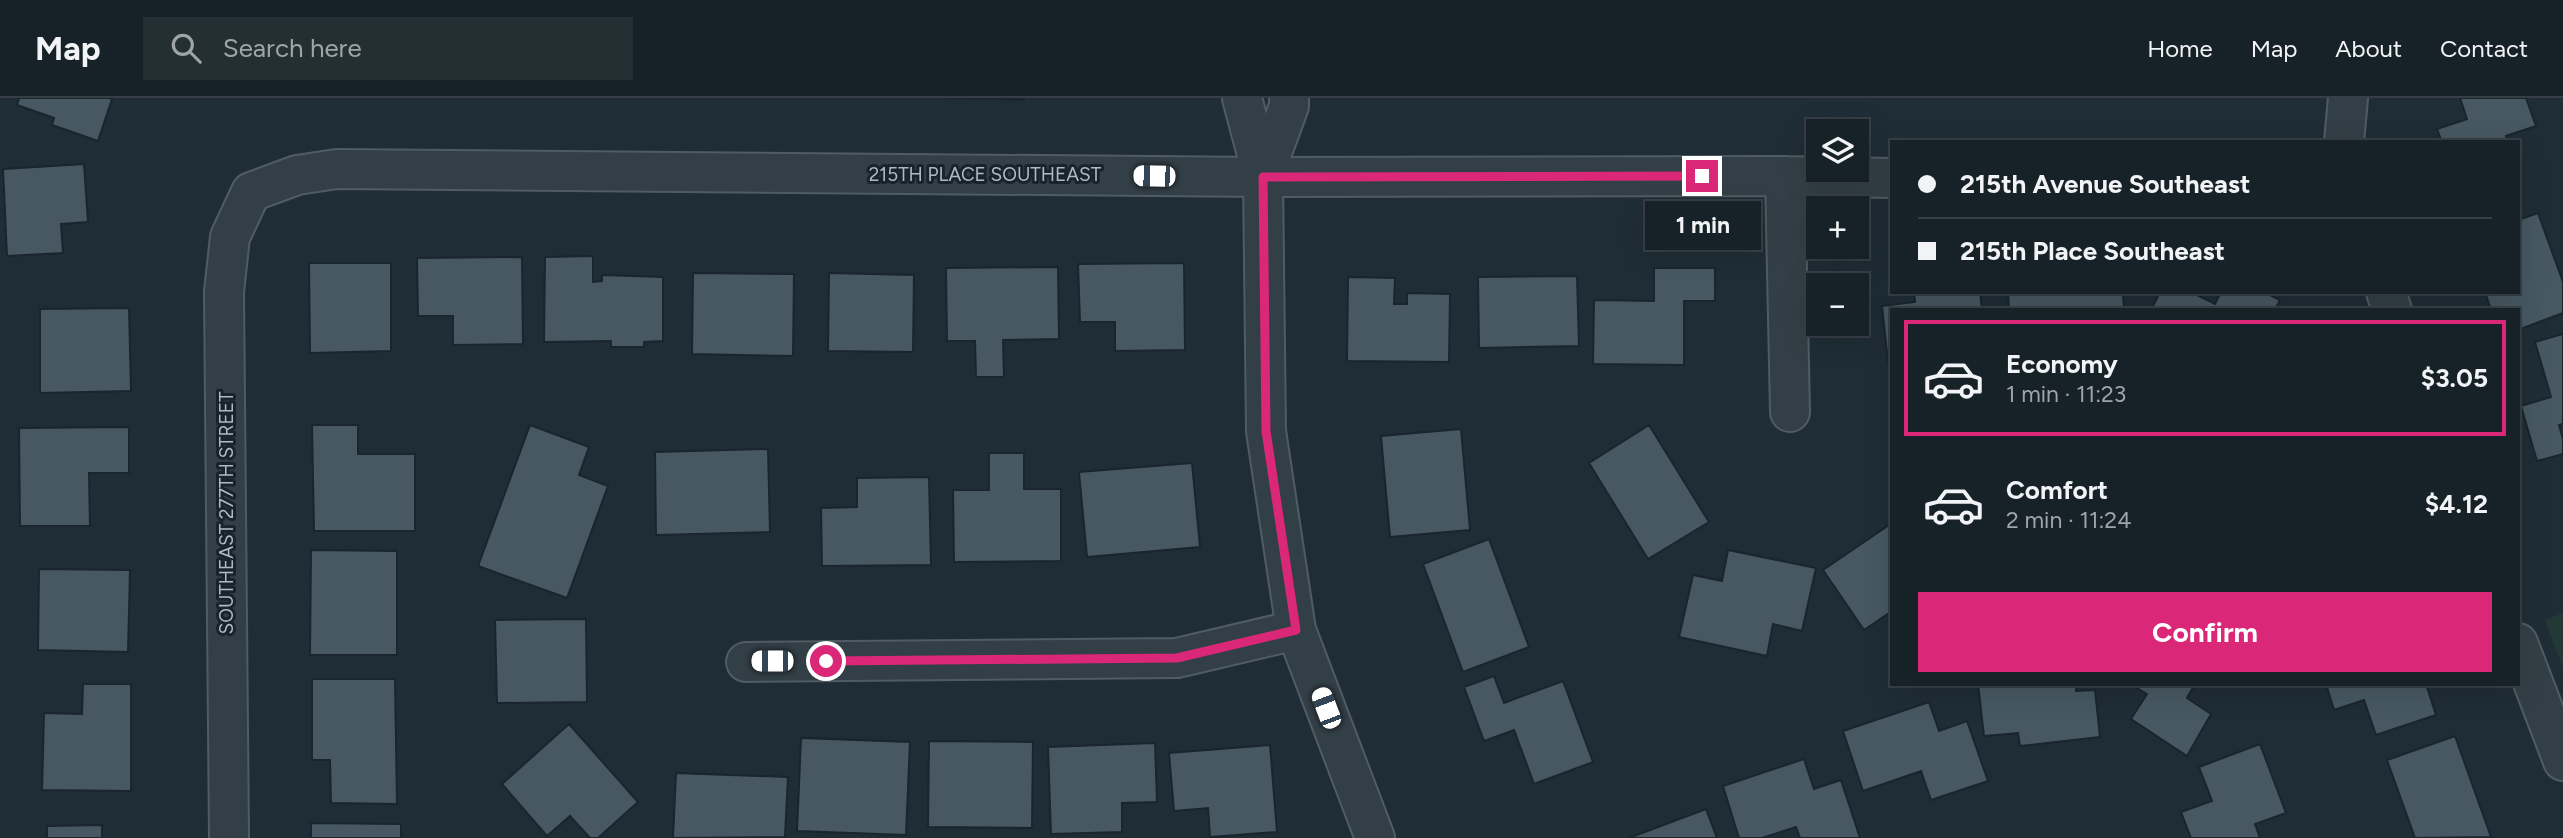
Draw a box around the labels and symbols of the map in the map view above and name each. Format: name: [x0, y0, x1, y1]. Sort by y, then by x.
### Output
route end: [1686, 160, 1718, 192]
street label: 215TH PLACE SOUTHEAST: [869, 163, 1102, 186]
car: [1133, 165, 1176, 187]
callout: 1 min: [1644, 200, 1760, 250]
street label: SOUTHEAST 277TH STREET: [215, 391, 238, 634]
route start: [810, 645, 842, 677]
car: [752, 651, 794, 672]
car: [1309, 685, 1344, 731]

